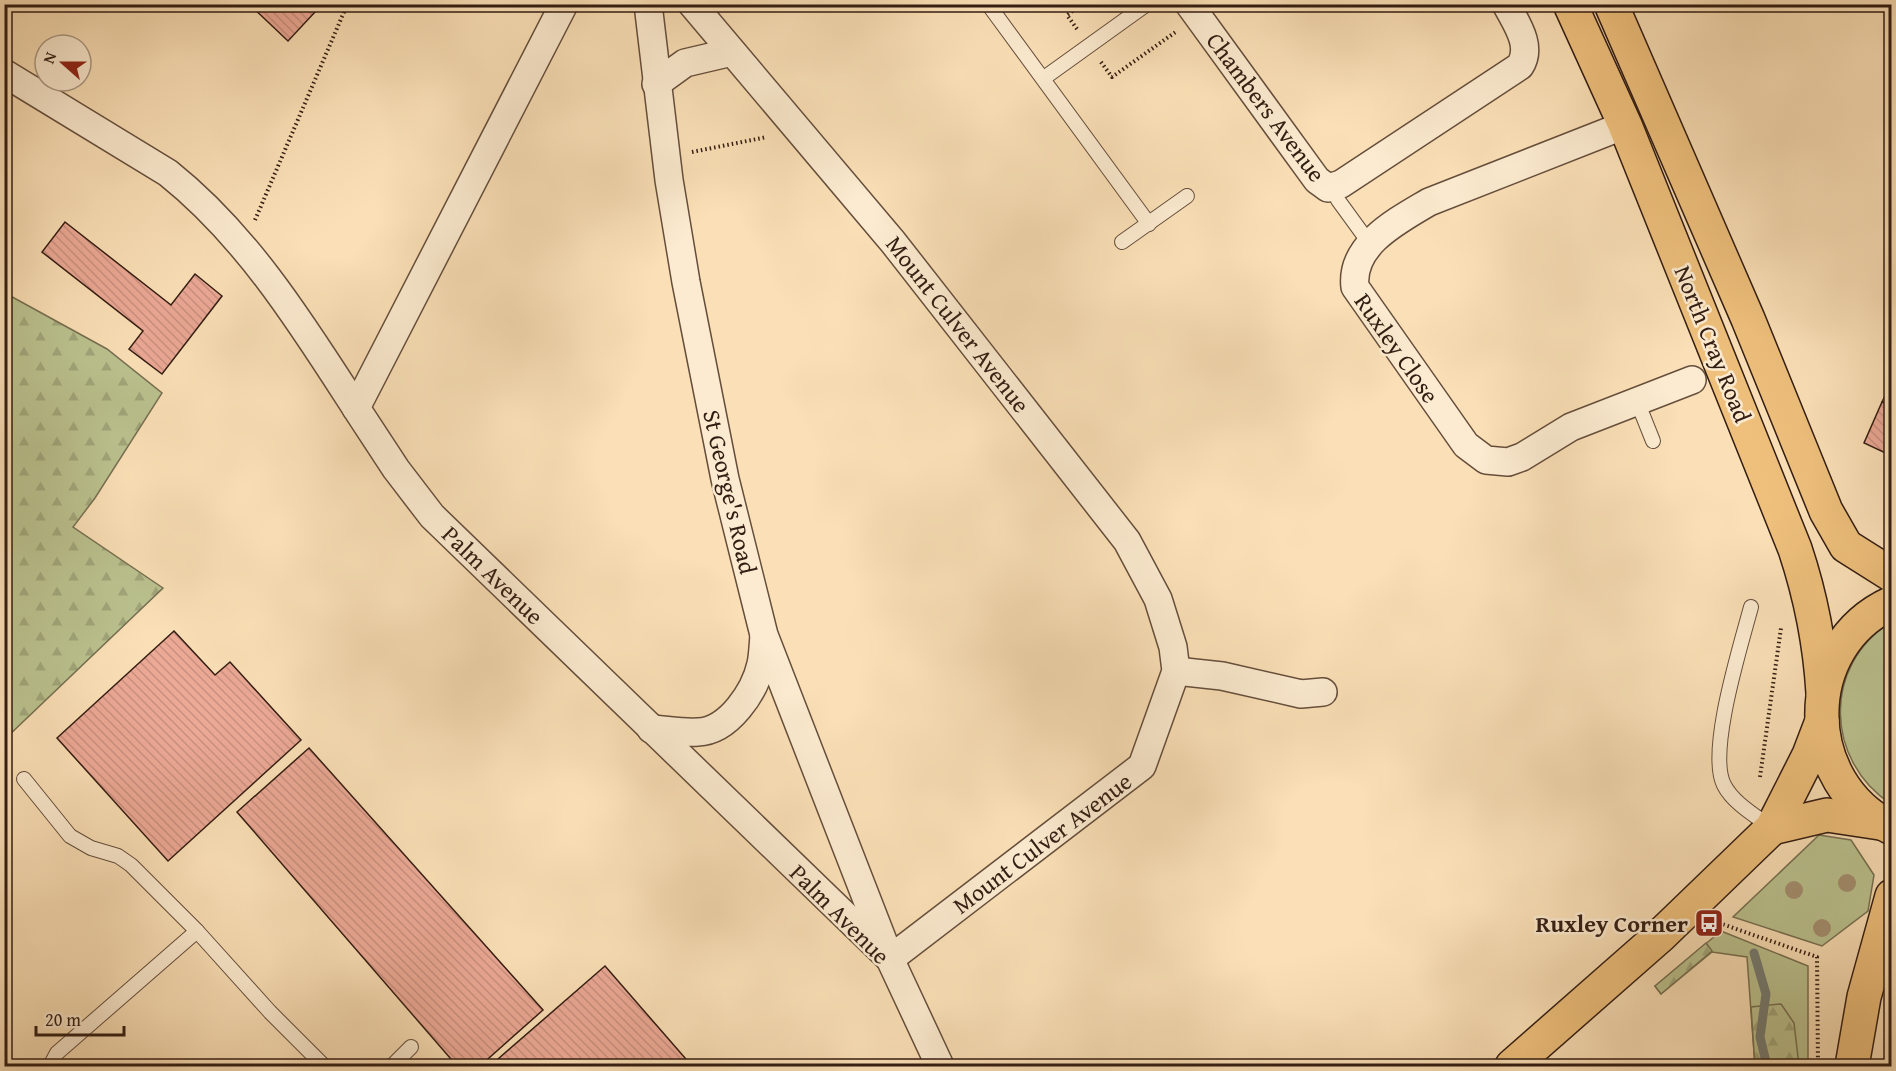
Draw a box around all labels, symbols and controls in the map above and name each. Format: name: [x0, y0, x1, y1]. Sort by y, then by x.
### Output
street label: Chambers Avenue: [1198, 25, 1334, 189]
north arrow: [33, 33, 93, 93]
text: N: [36, 48, 62, 67]
street label: Mount Culver Avenue: [878, 228, 1038, 420]
street label: North Cray Road: [1666, 260, 1760, 428]
street label: Ruxley Close: [1346, 286, 1448, 410]
street label: St George's Road: [694, 406, 766, 578]
street label: Palm Avenue: [434, 517, 552, 633]
street label: Mount Culver Avenue: [945, 764, 1139, 922]
street label: Palm Avenue: [782, 856, 898, 972]
place label: Ruxley Corner: [1536, 906, 1688, 941]
bus stop icon: Ruxley Corner: [1693, 907, 1725, 939]
scale bar: [36, 999, 124, 1037]
text: 20 m: [45, 1006, 81, 1033]

